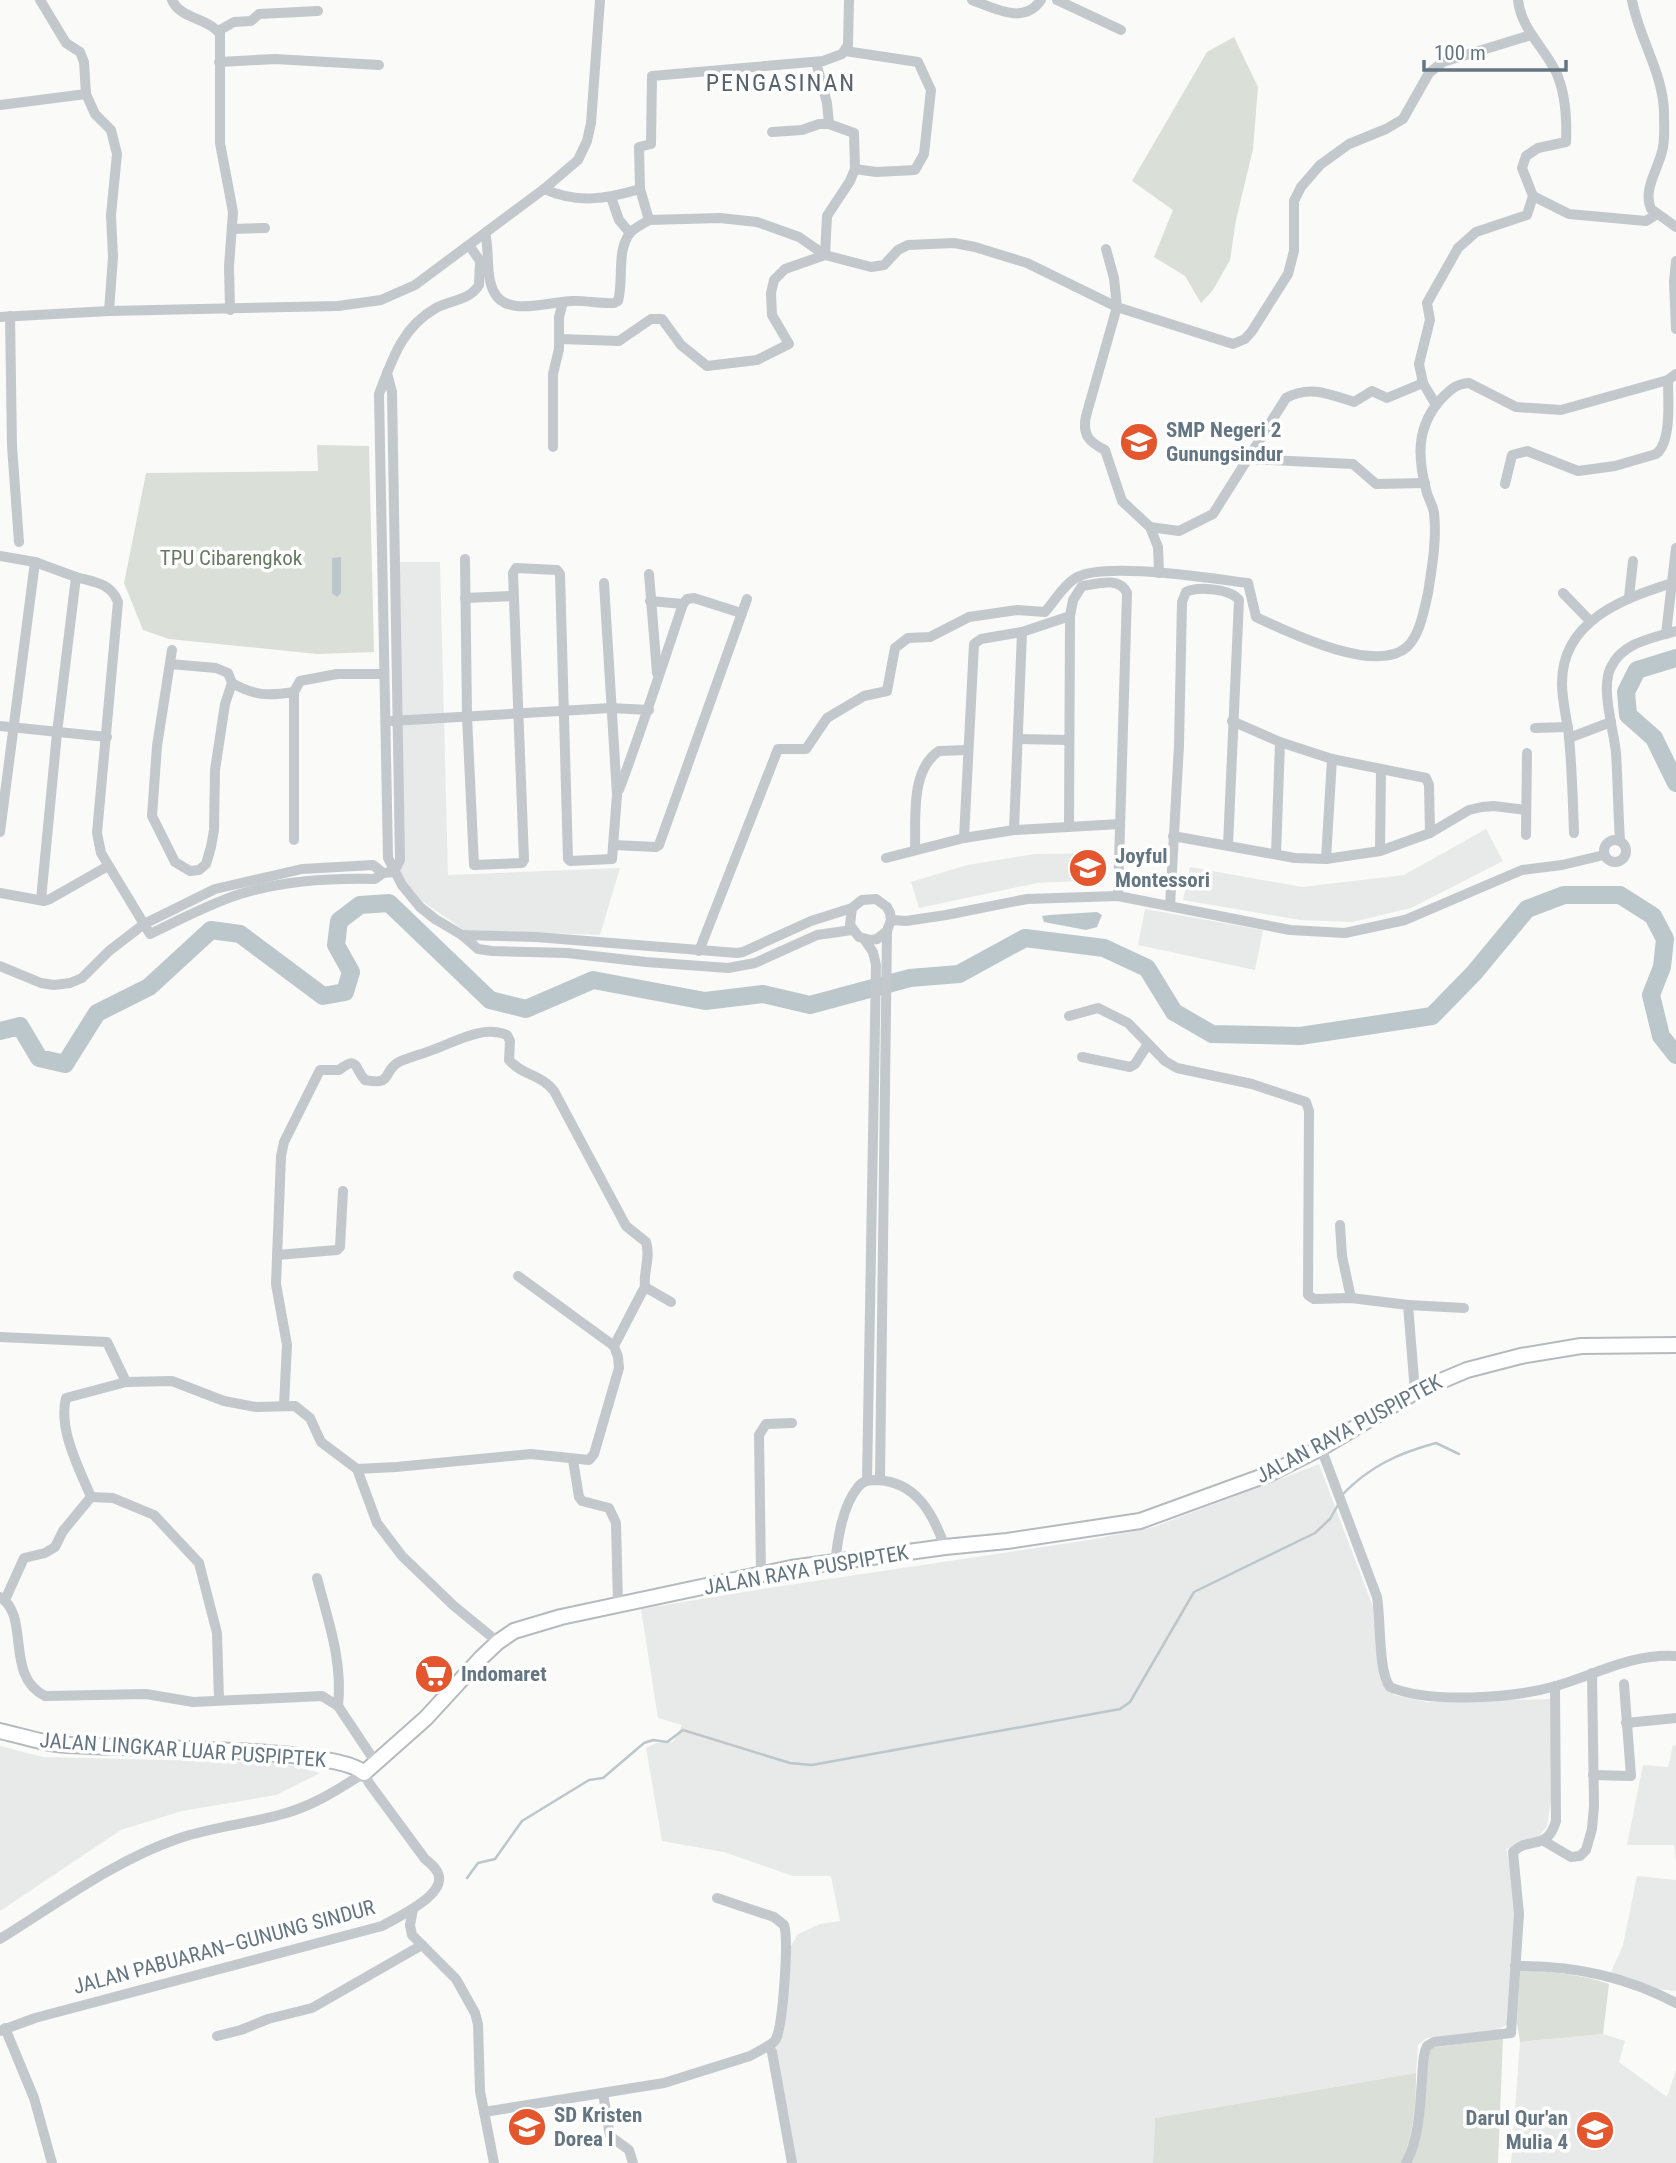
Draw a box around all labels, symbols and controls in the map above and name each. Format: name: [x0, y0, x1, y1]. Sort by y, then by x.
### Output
scale bar: [1424, 28, 1566, 72]
text: 100 m: [1434, 41, 1486, 65]
district label: PENGASINAN: [706, 69, 856, 97]
place label: SMP Negeri 2 Gunungsindur: [1166, 418, 1283, 466]
school or university icon: SMP Negeri 2 Gunungsindur: [1118, 421, 1160, 463]
park label: TPU Cibarengkok: [160, 546, 303, 570]
place label: Joyful Montessori: [1115, 844, 1210, 892]
school or university icon: Joyful Montessori: [1067, 847, 1109, 889]
street label: JALAN RAYA PUSPIPTEK: [1252, 1370, 1447, 1488]
street label: JALAN RAYA PUSPIPTEK: [702, 1540, 911, 1600]
supermarket icon: Indomaret: [413, 1653, 455, 1695]
place label: Indomaret: [461, 1662, 547, 1686]
street label: JALAN LINGKAR LUAR PUSPIPTEK: [39, 1728, 328, 1772]
street label: JALAN PABUARAN–GUNUNG SINDUR: [71, 1895, 377, 1999]
place label: SD Kristen Dorea I: [554, 2103, 642, 2151]
school or university icon: SD Kristen Dorea I: [506, 2106, 548, 2148]
place label: Darul Qur'an Mulia 4: [1466, 2106, 1568, 2154]
school or university icon: Darul Qur'an Mulia 4: [1574, 2109, 1616, 2151]

